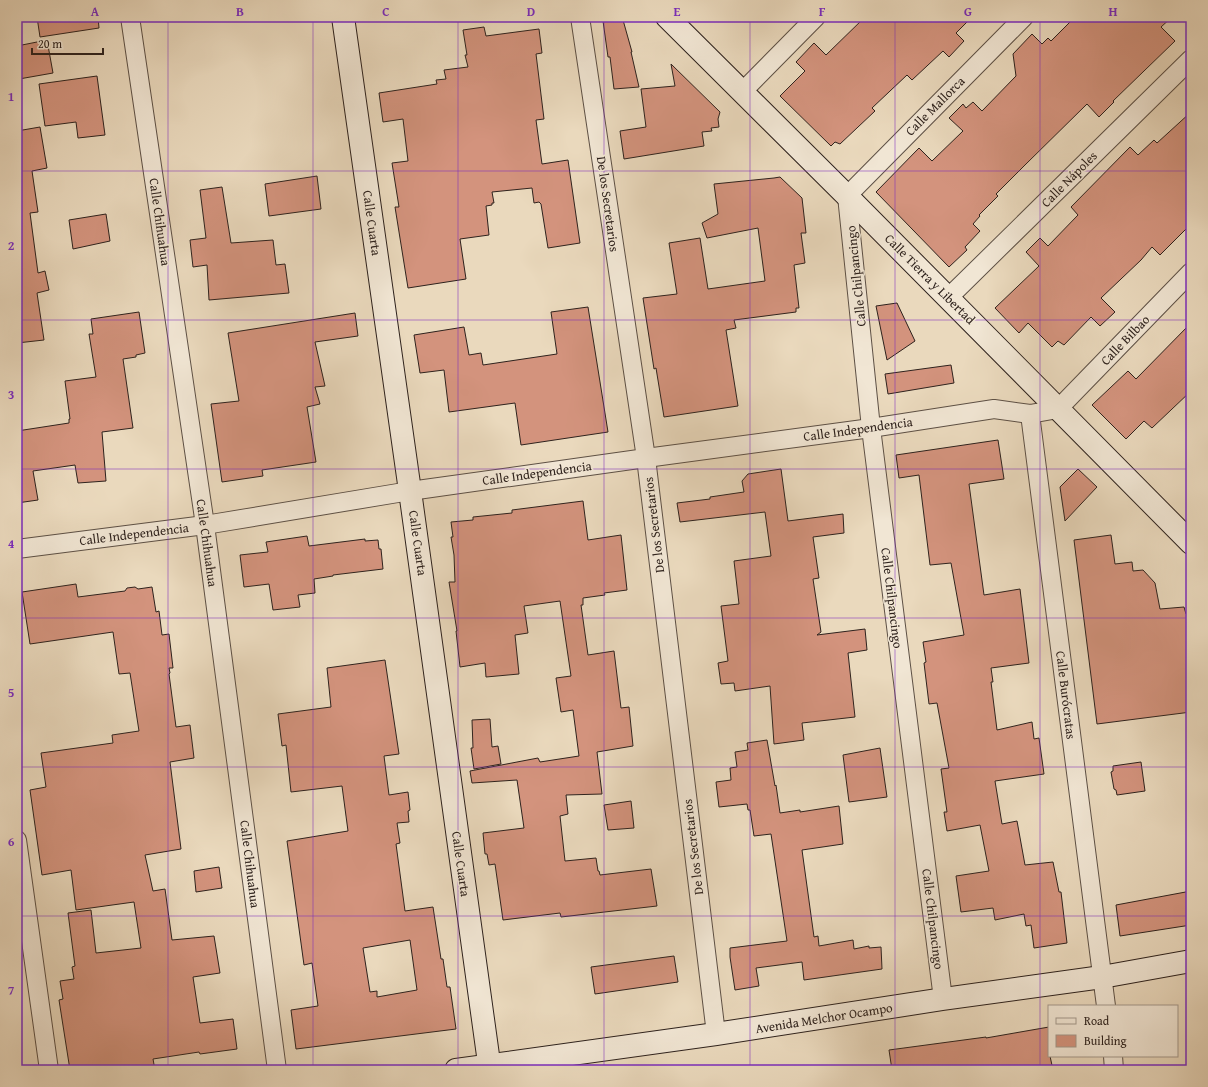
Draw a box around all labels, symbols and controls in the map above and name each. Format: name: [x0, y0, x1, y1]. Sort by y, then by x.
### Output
text: A: [91, 2, 100, 21]
text: B: [236, 2, 244, 21]
text: C: [382, 2, 390, 21]
text: D: [527, 2, 535, 21]
text: E: [674, 2, 681, 21]
text: F: [819, 2, 826, 21]
text: G: [964, 2, 972, 21]
text: H: [1108, 2, 1118, 21]
scale bar: [32, 30, 103, 56]
text: 20 m: [38, 35, 62, 52]
street label: Calle Mallorca: [901, 71, 970, 140]
text: 1: [8, 87, 14, 106]
street label: Calle Nápoles: [1037, 147, 1101, 211]
street label: De los Secretarios: [592, 155, 624, 253]
street label: Calle Chihuahua: [144, 177, 176, 268]
street label: Calle Cuarta: [358, 189, 386, 258]
street label: Calle Chilpancingo: [841, 224, 871, 327]
street label: Calle Tierra y Libertad: [880, 229, 980, 329]
text: 2: [8, 236, 15, 255]
street label: Calle Bilbao: [1096, 310, 1154, 369]
text: 3: [8, 385, 14, 404]
street label: Calle Independencia: [802, 412, 915, 446]
street label: Calle Independencia: [481, 456, 594, 490]
street label: De los Secretarios: [639, 476, 669, 574]
street label: Calle Chihuahua: [191, 498, 223, 589]
street label: Calle Cuarta: [404, 509, 432, 578]
street label: Calle Independencia: [78, 518, 191, 550]
text: 4: [8, 534, 15, 553]
street label: Calle Chilpancingo: [876, 547, 908, 650]
street label: Calle Burócratas: [1051, 650, 1081, 740]
text: 5: [8, 683, 15, 702]
street label: De los Secretarios: [678, 798, 708, 896]
street label: Calle Chihuahua: [235, 819, 265, 910]
street label: Calle Cuarta: [447, 830, 475, 899]
text: 6: [8, 832, 15, 851]
street label: Calle Chilpancingo: [917, 868, 949, 971]
text: 7: [8, 981, 15, 1000]
street label: Avenida Melchor Ocampo: [754, 998, 894, 1038]
legend: [1048, 1005, 1178, 1057]
text: Road: [1084, 1012, 1110, 1029]
text: Building: [1084, 1032, 1127, 1049]

